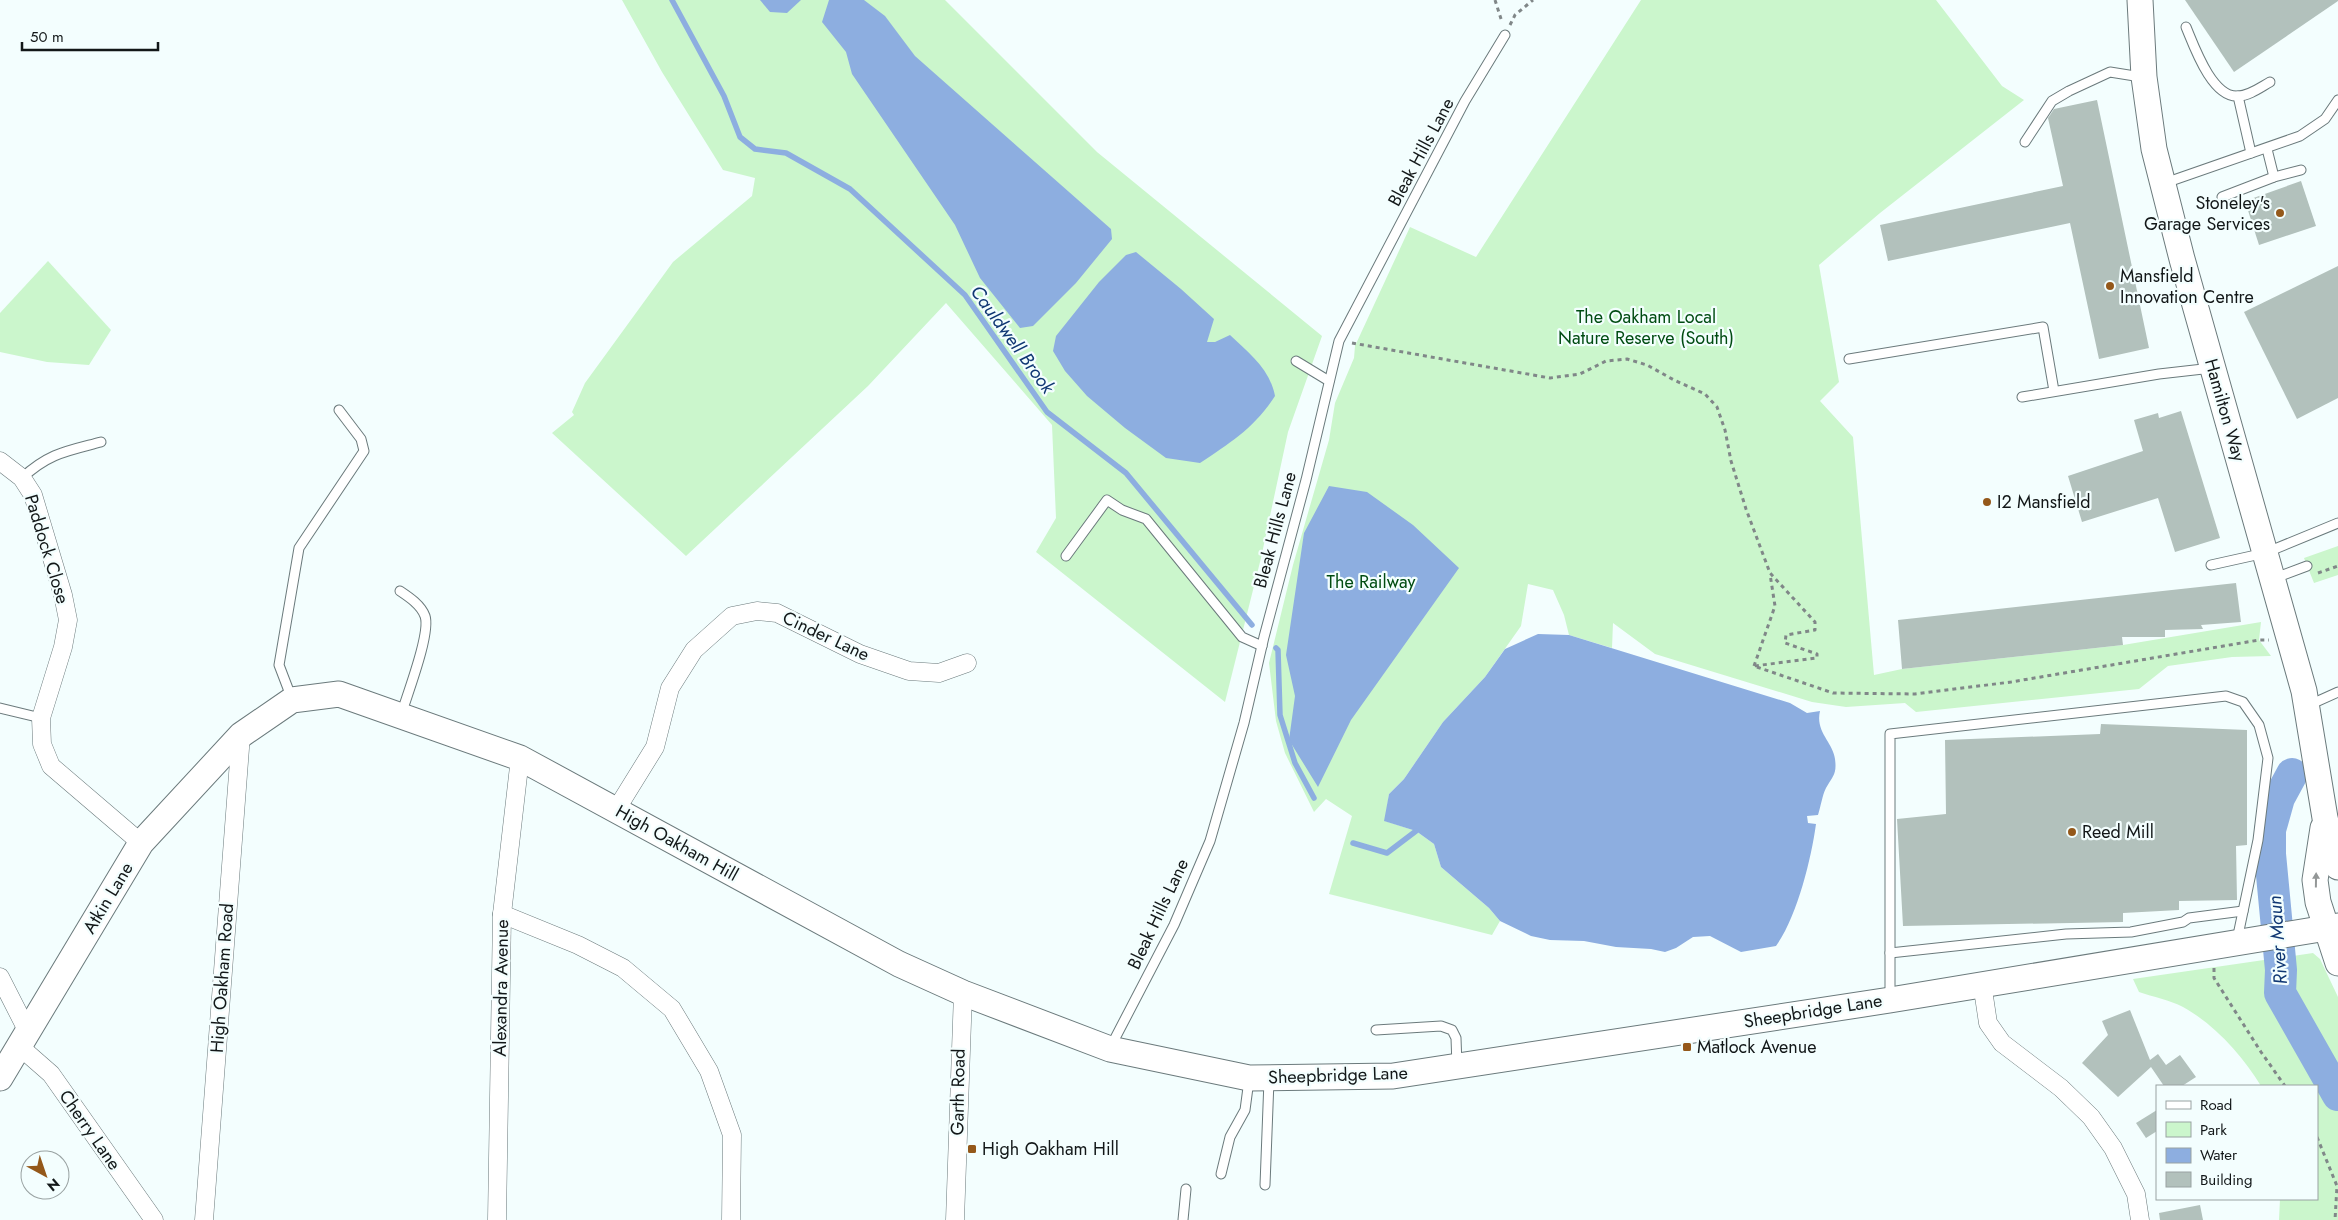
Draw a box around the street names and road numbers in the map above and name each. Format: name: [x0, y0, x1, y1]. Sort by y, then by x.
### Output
street label: Bleak Hills Lane: [1381, 93, 1461, 211]
street label: Hamilton Way: [2198, 356, 2252, 465]
street label: Bleak Hills Lane: [1247, 469, 1303, 591]
street label: Paddock Close: [18, 491, 76, 607]
street label: Cinder Lane: [778, 605, 874, 667]
street label: High Oakham Hill: [611, 798, 743, 888]
street label: Bleak Hills Lane: [1121, 854, 1195, 974]
street label: Atkin Lane: [76, 857, 140, 939]
street label: High Oakham Road: [204, 902, 240, 1054]
street label: Alexandra Avenue: [487, 919, 515, 1057]
street label: Sheepbridge Lane: [1742, 987, 1884, 1035]
street label: Garth Road: [944, 1048, 972, 1136]
street label: Sheepbridge Lane: [1268, 1060, 1408, 1090]
street label: Cherry Lane: [53, 1085, 127, 1175]

